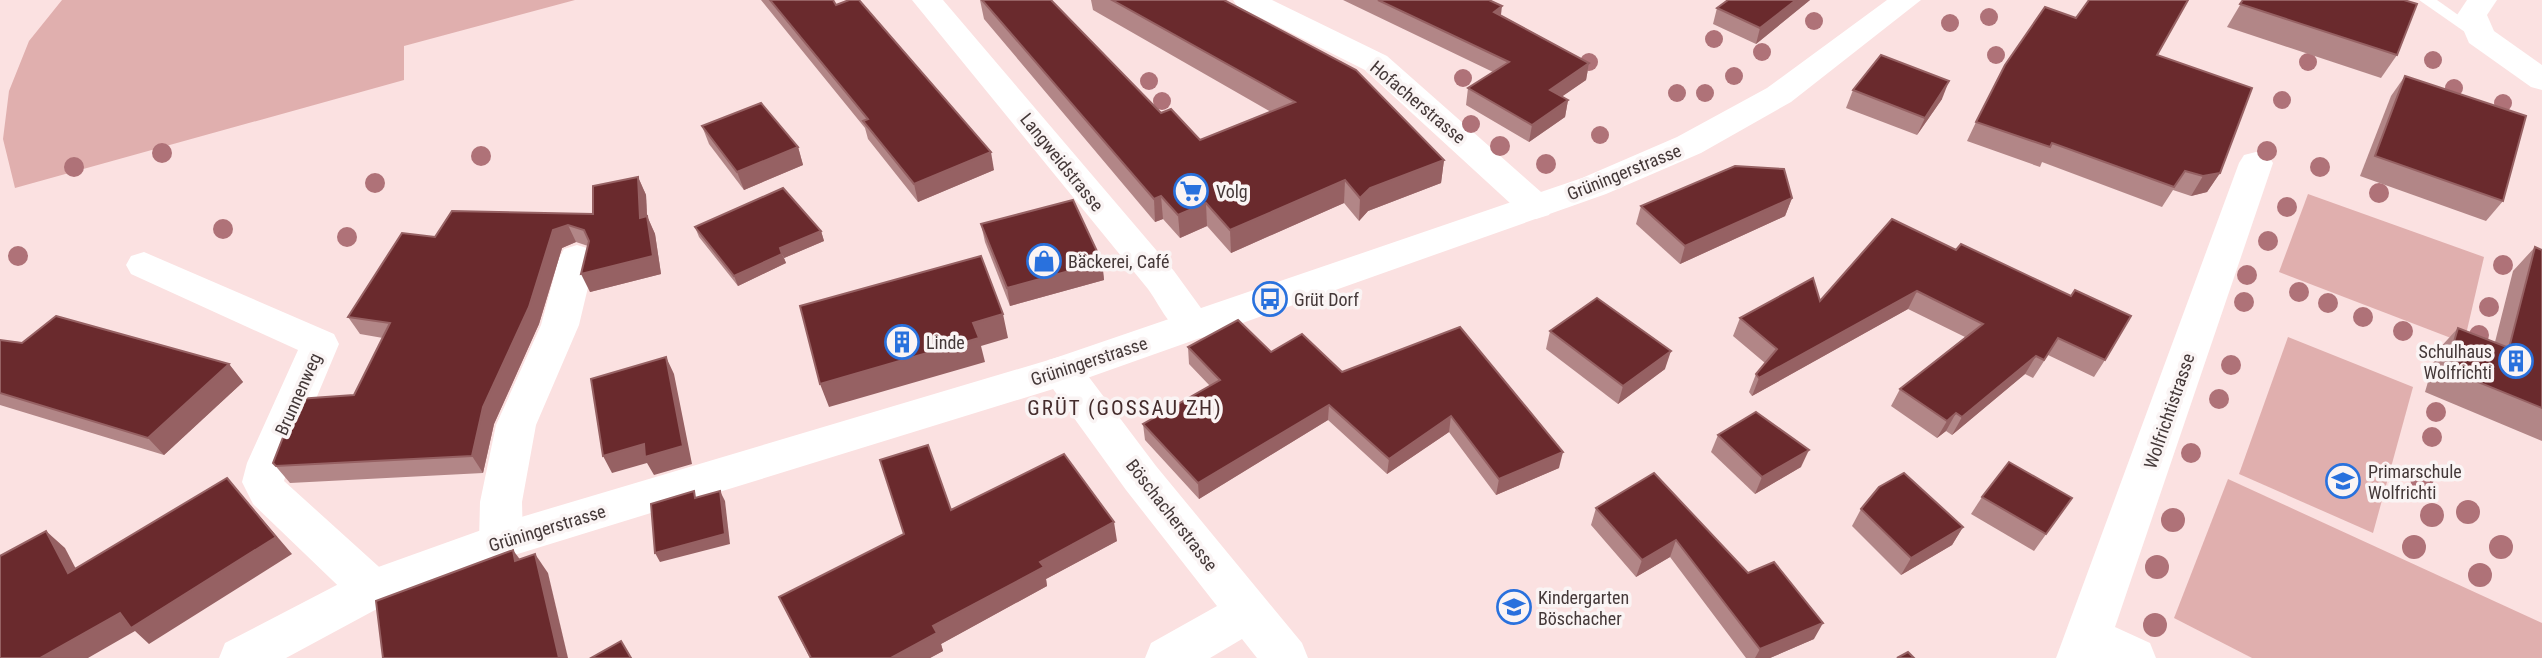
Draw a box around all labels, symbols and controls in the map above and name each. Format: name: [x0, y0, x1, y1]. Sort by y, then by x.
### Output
street label: Hofacherstrasse: [1366, 56, 1470, 148]
street label: Langweidstrasse: [1016, 109, 1108, 215]
street label: Grüningerstrasse: [1564, 140, 1684, 204]
supermarket icon: Volg: [1172, 172, 1210, 210]
place label: Volg: [1216, 181, 1248, 202]
shop icon: Bäckerei, Café: [1025, 242, 1063, 280]
place label: Bäckerei, Café: [1068, 251, 1169, 272]
bus stop icon: Grüt Dorf: [1251, 280, 1289, 318]
place label: Grüt Dorf: [1294, 289, 1359, 310]
building icon: Linde: [883, 323, 921, 361]
place label: Linde: [926, 332, 965, 353]
street label: Grüningerstrasse: [1028, 332, 1150, 390]
place label: Schulhaus Wolfrichti: [2419, 341, 2492, 383]
building icon: Schulhaus Wolfrichti: [2497, 342, 2535, 380]
street label: Brunnenweg: [271, 350, 325, 438]
street label: Wolfrichtistrasse: [2139, 351, 2199, 471]
district label: GRÜT (GOSSAU ZH): [1027, 396, 1223, 420]
street label: Böschacherstrasse: [1122, 455, 1222, 575]
place label: Primarschule Wolfrichti: [2368, 461, 2462, 503]
school or university icon: Primarschule Wolfrichti: [2324, 462, 2362, 500]
street label: Grüningerstrasse: [486, 500, 608, 556]
place label: Kindergarten Böschacher: [1538, 587, 1629, 629]
school or university icon: Kindergarten Böschacher: [1495, 588, 1533, 626]

